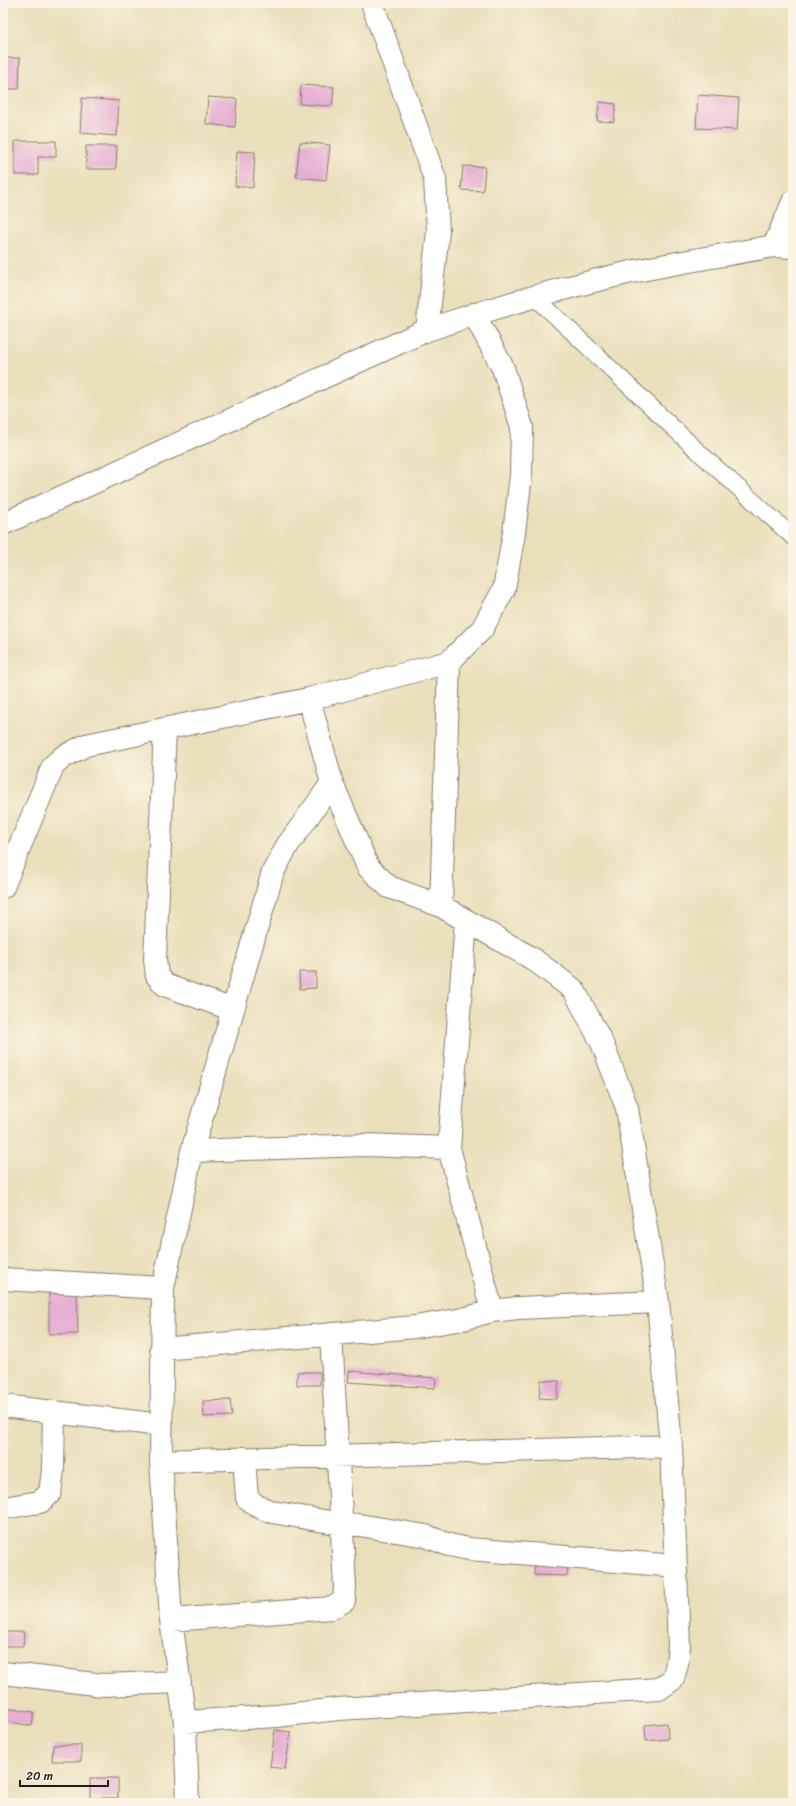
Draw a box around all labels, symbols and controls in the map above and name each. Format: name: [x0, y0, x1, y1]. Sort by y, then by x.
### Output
scale bar: [20, 1762, 108, 1788]
text: 20 m: [26, 1765, 53, 1787]

